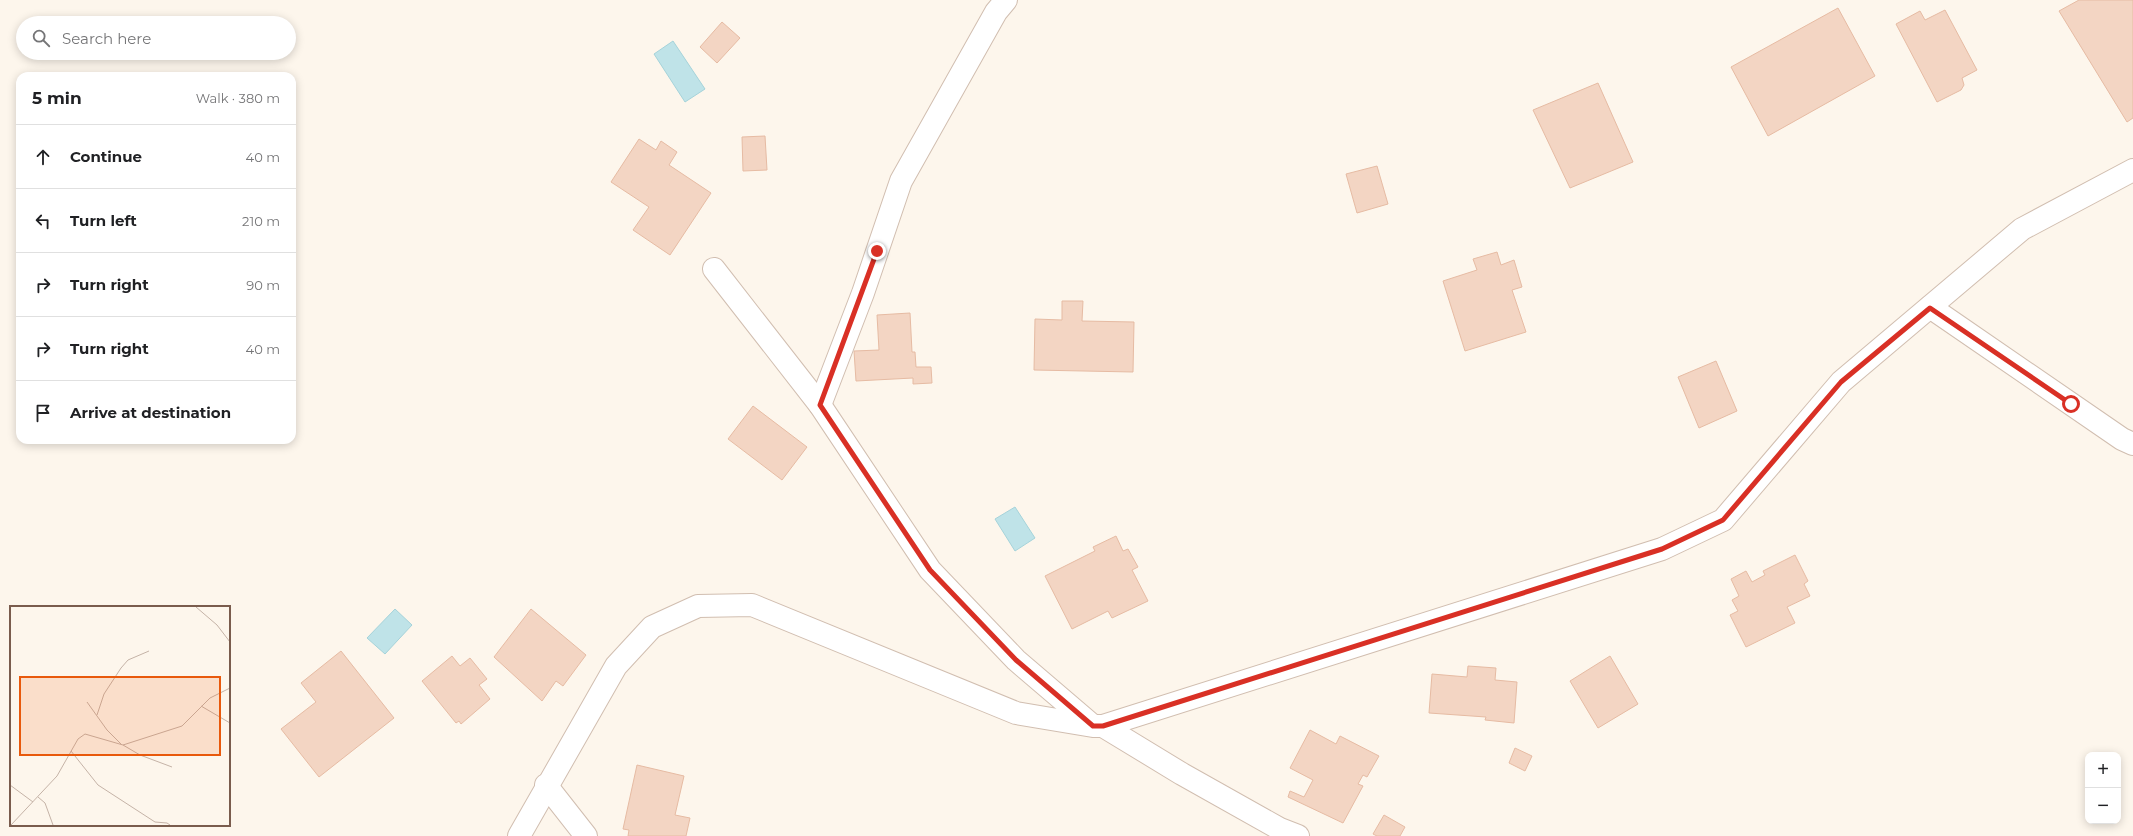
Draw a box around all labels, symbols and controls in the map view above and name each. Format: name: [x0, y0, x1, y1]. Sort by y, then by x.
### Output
search box: [16, 16, 296, 60]
icon: search: [30, 27, 52, 49]
text: Search here: [62, 29, 151, 48]
text: 5 min: [32, 88, 82, 108]
text: Walk · 380 m: [196, 90, 280, 106]
icon: ahead: [32, 146, 54, 168]
text: Continue: [70, 147, 142, 166]
text: 40 m: [246, 149, 280, 165]
icon: left: [32, 210, 54, 232]
text: Turn left: [70, 211, 137, 230]
text: 210 m: [242, 213, 280, 229]
route end: [868, 242, 886, 260]
icon: right: [32, 274, 54, 296]
text: Turn right: [70, 275, 149, 294]
text: 90 m: [246, 277, 280, 293]
icon: right: [32, 338, 54, 360]
text: Turn right: [70, 339, 149, 358]
text: 40 m: [246, 341, 280, 357]
route start: [2062, 395, 2080, 413]
icon: arrive: [32, 402, 54, 424]
text: Arrive at destination: [70, 403, 231, 422]
inset map: [10, 606, 230, 826]
map controls: [2085, 752, 2121, 824]
button: +: [2085, 752, 2121, 788]
button: −: [2085, 788, 2121, 824]

